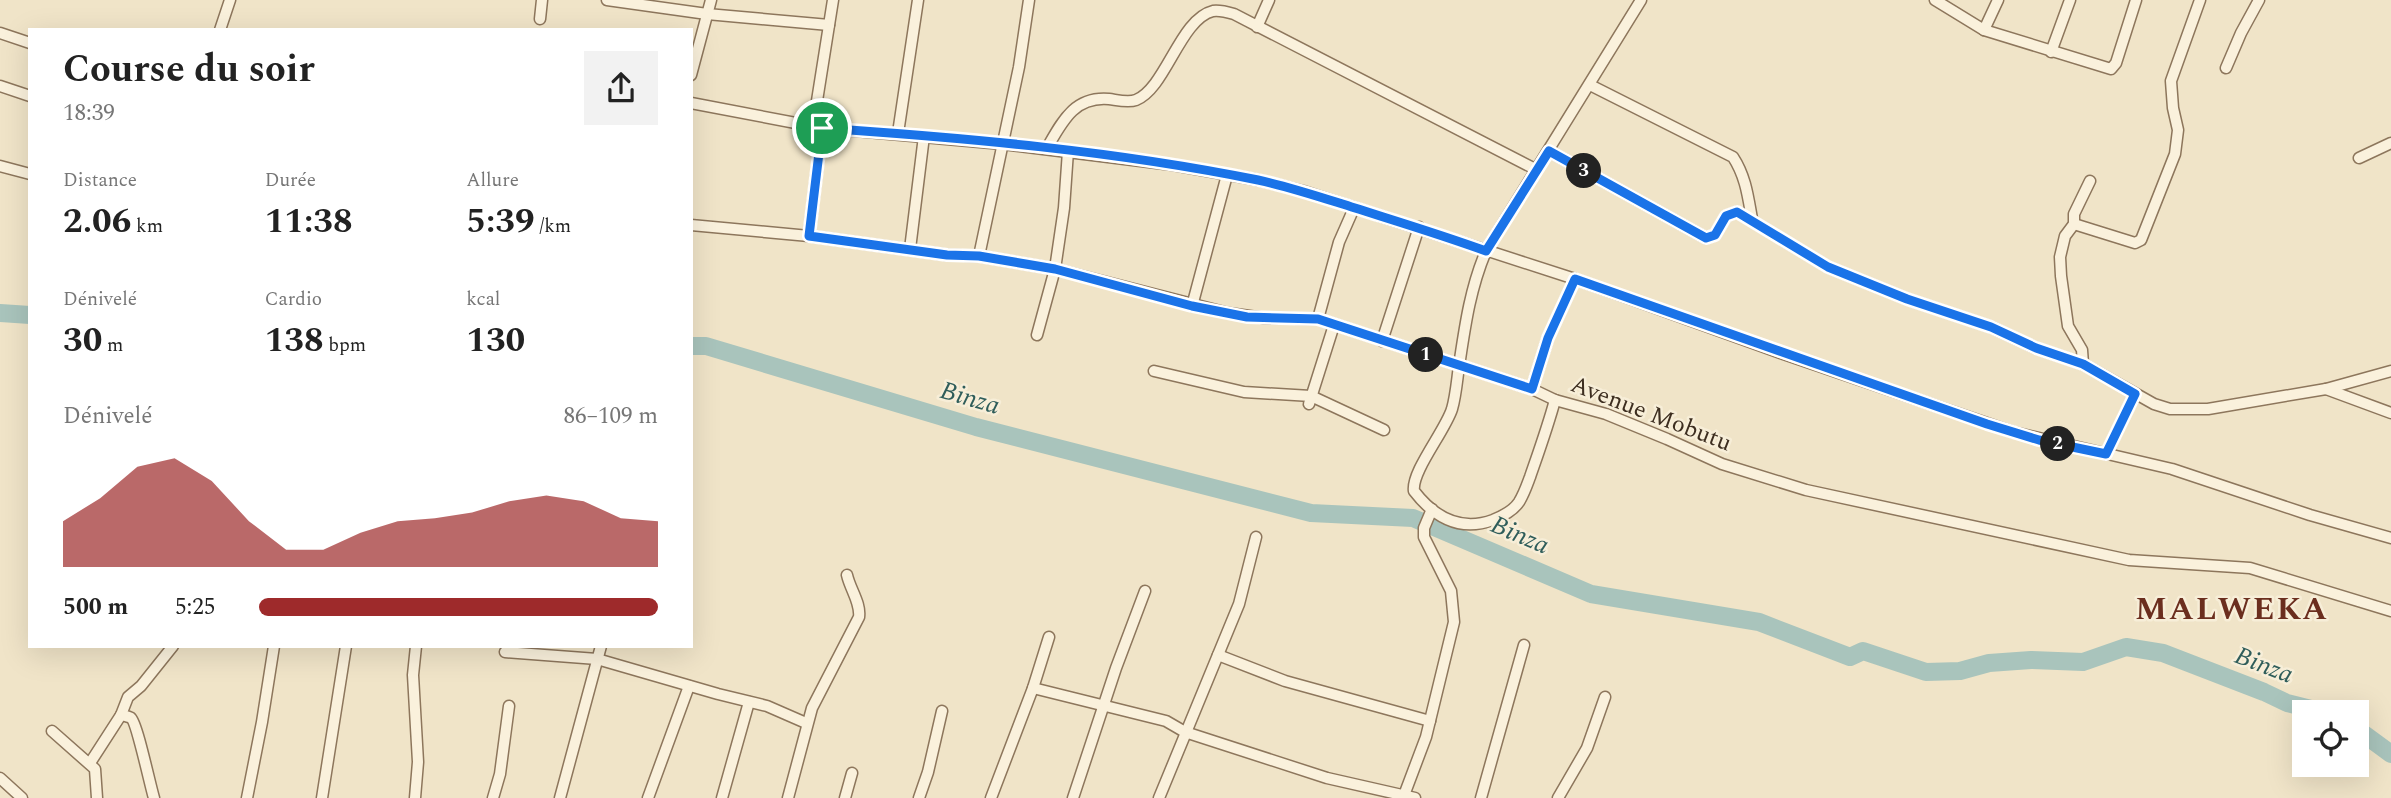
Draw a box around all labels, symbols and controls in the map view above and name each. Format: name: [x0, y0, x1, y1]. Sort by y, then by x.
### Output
text: Course du soir: [63, 41, 315, 99]
button: share: [584, 51, 658, 125]
text: 18:39: [63, 96, 115, 131]
pin: [792, 98, 852, 158]
icon: arrive: [803, 109, 841, 147]
pin: 3: [1566, 154, 1602, 188]
text: 3: [1578, 156, 1589, 185]
text: Distance: [63, 166, 137, 195]
text: Durée: [265, 166, 316, 195]
text: Allure: [466, 166, 519, 195]
text: 2.06: [63, 195, 131, 248]
text: 11:38: [265, 195, 353, 248]
text: 5:39: [466, 195, 535, 248]
text: km: [131, 212, 163, 241]
text: /km: [535, 212, 571, 241]
text: Dénivelé: [63, 285, 137, 314]
text: Cardio: [265, 285, 322, 314]
text: kcal: [466, 285, 500, 314]
text: 30: [63, 314, 102, 367]
text: 138: [265, 314, 324, 367]
text: 130: [466, 314, 525, 367]
text: m: [102, 331, 123, 360]
text: bpm: [324, 331, 366, 360]
pin: 1: [1408, 338, 1444, 372]
text: 1: [1420, 340, 1431, 369]
street label: Avenue Mobutu: [1565, 367, 1737, 461]
water label: Binza: [935, 370, 1005, 426]
text: Dénivelé: [63, 399, 153, 434]
text: 86–109 m: [563, 399, 658, 434]
pin: 2: [2040, 426, 2076, 462]
text: 2: [2052, 429, 2063, 458]
water label: Binza: [1484, 505, 1556, 565]
district label: MALWEKA: [2135, 585, 2329, 634]
text: 500 m: [63, 590, 128, 625]
text: 5:25: [175, 590, 215, 625]
water label: Binza: [2229, 636, 2299, 694]
map controls: [2292, 700, 2369, 777]
button: locate: [2292, 700, 2369, 777]

